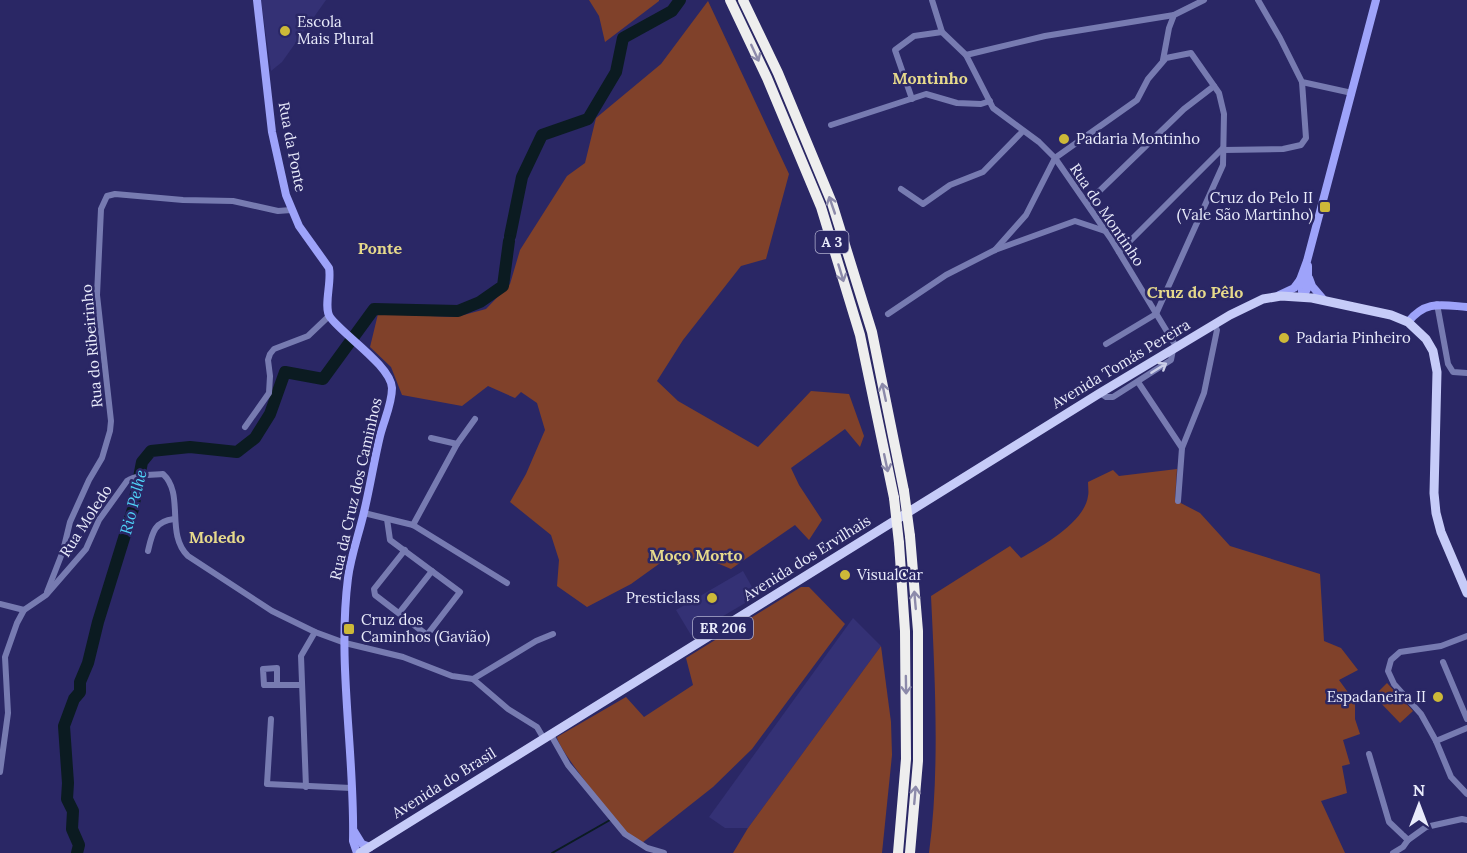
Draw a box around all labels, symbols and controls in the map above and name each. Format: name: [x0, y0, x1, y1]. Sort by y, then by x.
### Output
place label: Escola Mais Plural: [297, 12, 374, 48]
marker: Escola Mais Plural: [278, 24, 292, 38]
one-way arrow: [750, 43, 762, 61]
district label: Montinho: [892, 68, 968, 88]
street label: Rua da Ponte: [274, 100, 311, 194]
place label: Padaria Montinho: [1076, 129, 1200, 148]
marker: Padaria Montinho: [1057, 132, 1071, 146]
street label: Rua do Montinho: [1066, 160, 1149, 270]
place label: Cruz do Pelo II (Vale São Martinho): [1177, 188, 1313, 225]
one-way arrow: [826, 196, 837, 215]
marker: Cruz do Pelo II (Vale São Martinho): [1318, 200, 1332, 214]
road number: A 3: [816, 231, 848, 253]
district label: Ponte: [358, 238, 403, 258]
one-way arrow: [836, 263, 847, 282]
district label: Cruz do Pêlo: [1147, 282, 1243, 302]
street label: Rua do Ribeirinho: [77, 283, 106, 409]
street label: Avenida Tomás Pereira: [1047, 315, 1194, 413]
place label: Padaria Pinheiro: [1296, 328, 1411, 347]
marker: Padaria Pinheiro: [1277, 331, 1291, 345]
one-way arrow: [1150, 362, 1167, 374]
one-way arrow: [878, 383, 889, 403]
street label: Rua da Cruz dos Caminhos: [325, 396, 386, 582]
one-way arrow: [881, 453, 893, 472]
water label: Rio Pelhe: [115, 467, 151, 536]
street label: Rua Moledo: [55, 481, 116, 560]
street label: Avenida dos Ervilhais: [739, 511, 874, 605]
district label: Moledo: [189, 527, 245, 547]
district label: Moço Morto: [649, 545, 743, 565]
place label: VisualCar: [856, 565, 924, 584]
marker: VisualCar: [838, 568, 852, 582]
place label: Presticlass: [626, 588, 700, 607]
one-way arrow: [909, 590, 920, 610]
marker: Presticlass: [705, 591, 719, 605]
place label: Cruz dos Caminhos (Gavião): [361, 610, 490, 647]
road number: ER 206: [693, 617, 753, 639]
marker: Cruz dos Caminhos (Gavião): [342, 622, 356, 636]
one-way arrow: [900, 674, 912, 694]
place label: Espadaneira II: [1327, 687, 1426, 706]
marker: Espadaneira II: [1431, 690, 1445, 704]
street label: Avenida do Brasil: [387, 743, 499, 823]
north arrow: [1389, 775, 1449, 835]
text: N: [1413, 780, 1425, 800]
one-way arrow: [910, 785, 921, 805]

